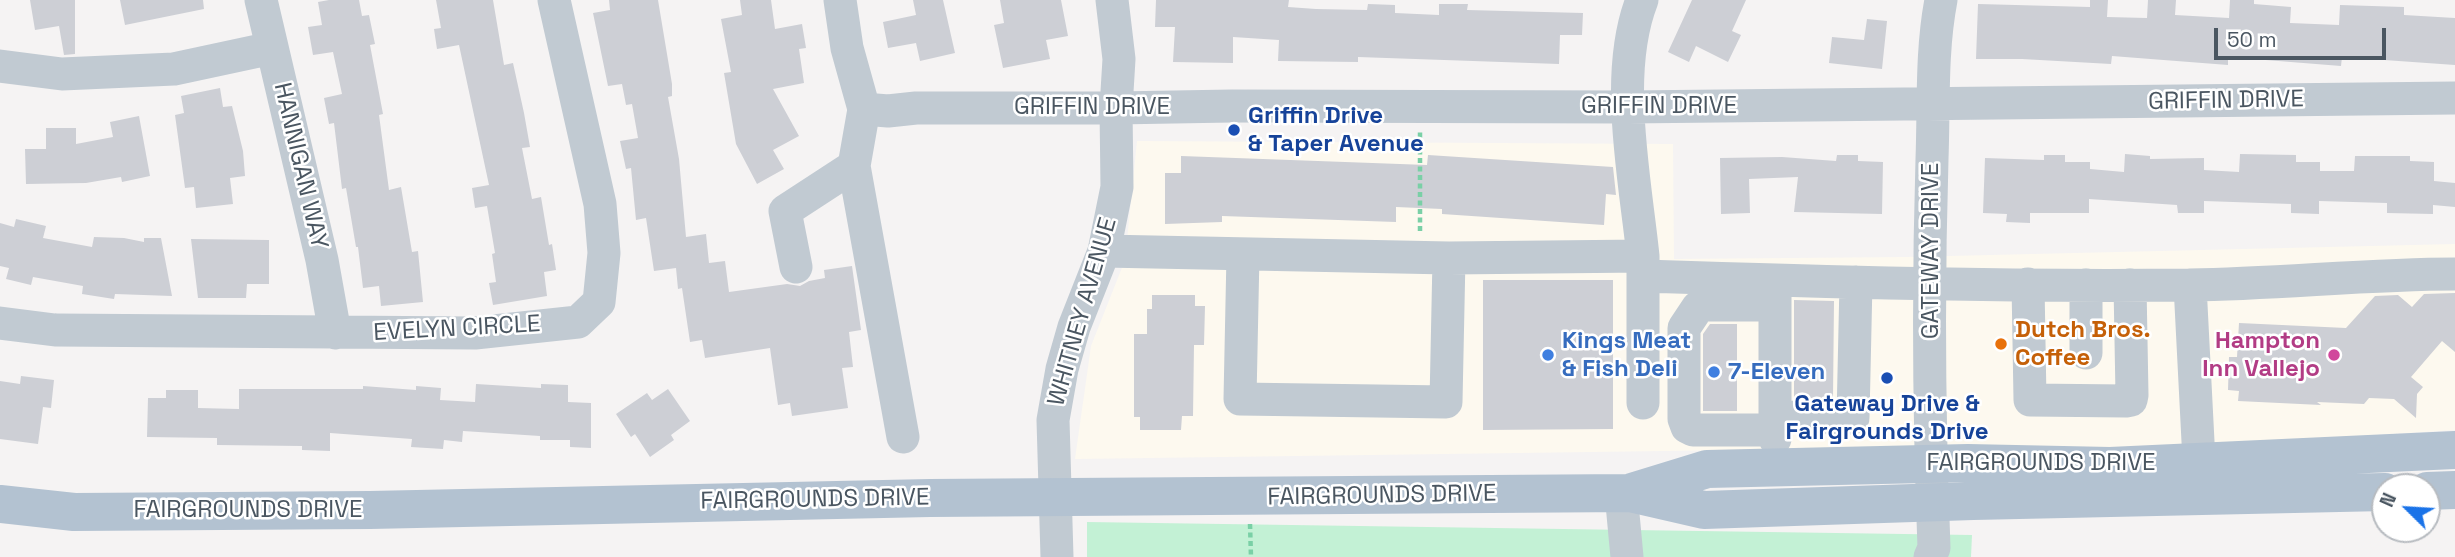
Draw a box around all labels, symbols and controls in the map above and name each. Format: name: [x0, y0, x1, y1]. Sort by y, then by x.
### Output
scale bar: [2217, 14, 2388, 58]
text: 50 m: [2227, 26, 2277, 53]
street label: HANNIGAN WAY: [267, 80, 333, 252]
street label: GRIFFIN DRIVE: [2148, 85, 2304, 117]
street label: GRIFFIN DRIVE: [1581, 92, 1737, 120]
street label: GRIFFIN DRIVE: [1014, 93, 1170, 121]
place label: Griffin Drive & Taper Avenue: [1248, 102, 1424, 158]
marker: Griffin Drive & Taper Avenue: [1226, 122, 1242, 138]
street label: GATEWAY DRIVE: [1917, 163, 1945, 339]
street label: WHITNEY AVENUE: [1042, 214, 1124, 410]
street label: EVELYN CIRCLE: [373, 310, 541, 348]
place label: Dutch Bros. Coffee: [2015, 316, 2151, 372]
place label: Kings Meat & Fish Deli: [1562, 327, 1691, 383]
place label: Hampton Inn Vallejo: [2202, 327, 2320, 383]
marker: Dutch Bros. Coffee: [1993, 336, 2009, 352]
marker: Kings Meat & Fish Deli: [1540, 347, 1556, 363]
marker: Hampton Inn Vallejo: [2326, 347, 2342, 363]
place label: 7-Eleven: [1728, 358, 1825, 386]
marker: 7-Eleven: [1706, 364, 1722, 380]
marker: Gateway Drive & Fairgrounds Drive: [1879, 370, 1895, 386]
place label: Gateway Drive & Fairgrounds Drive: [1785, 390, 1989, 446]
street label: FAIRGROUNDS DRIVE: [1926, 449, 2156, 477]
north arrow: [2371, 473, 2441, 543]
street label: FAIRGROUNDS DRIVE: [1267, 480, 1497, 512]
street label: FAIRGROUNDS DRIVE: [700, 484, 930, 516]
text: N: [2374, 489, 2402, 511]
street label: FAIRGROUNDS DRIVE: [133, 496, 363, 524]

